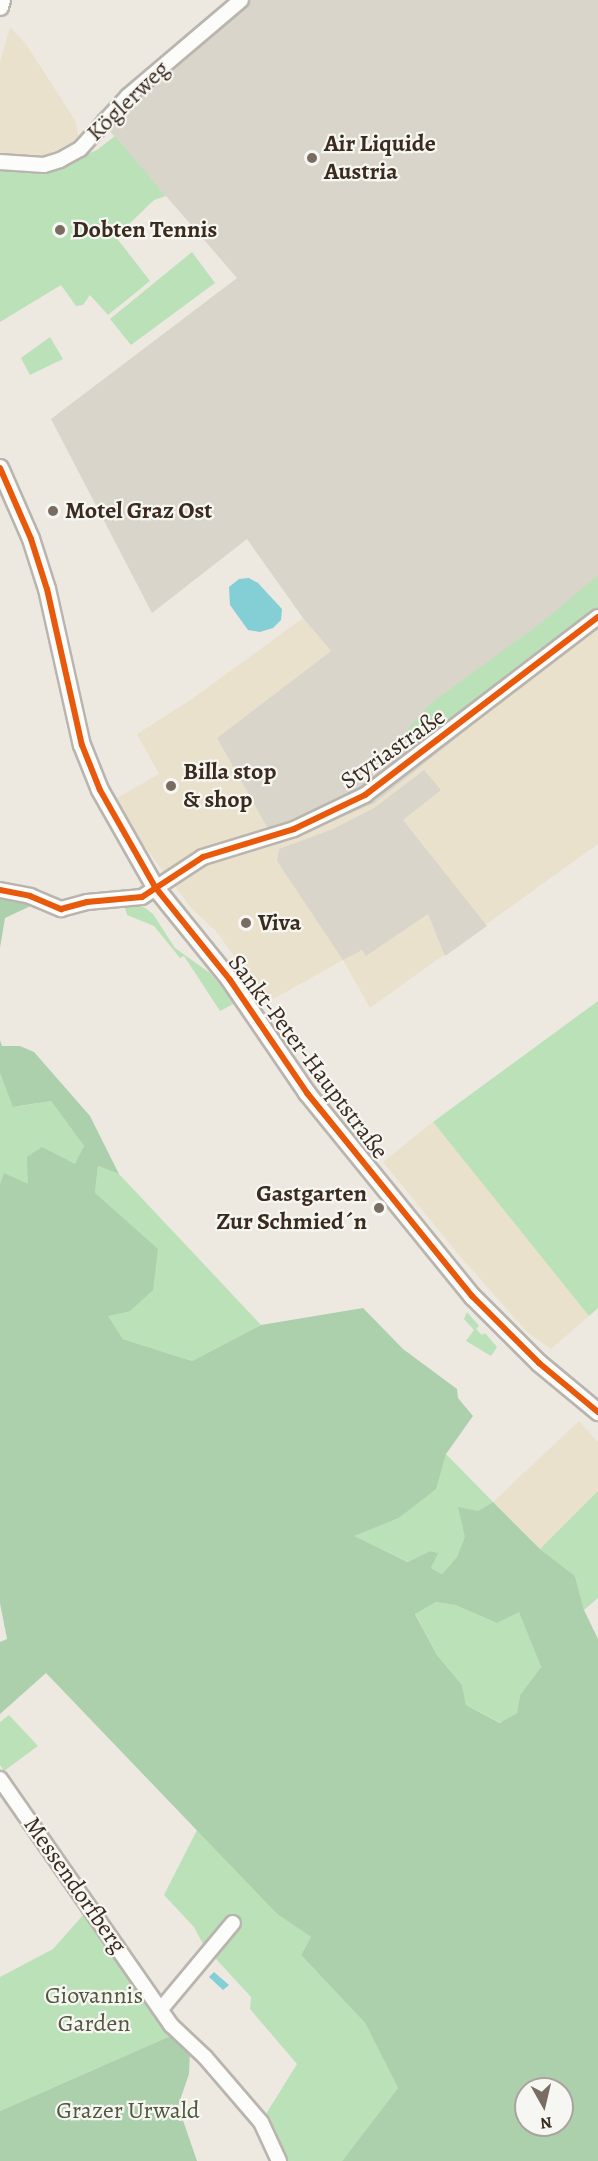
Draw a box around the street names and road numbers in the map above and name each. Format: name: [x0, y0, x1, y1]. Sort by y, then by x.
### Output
street label: Köglerweg: [81, 55, 175, 147]
street label: Styriastraße: [335, 702, 451, 796]
street label: Sankt-Peter-Hauptstraße: [222, 949, 394, 1165]
street label: Messendorfberg: [17, 1811, 133, 1959]

